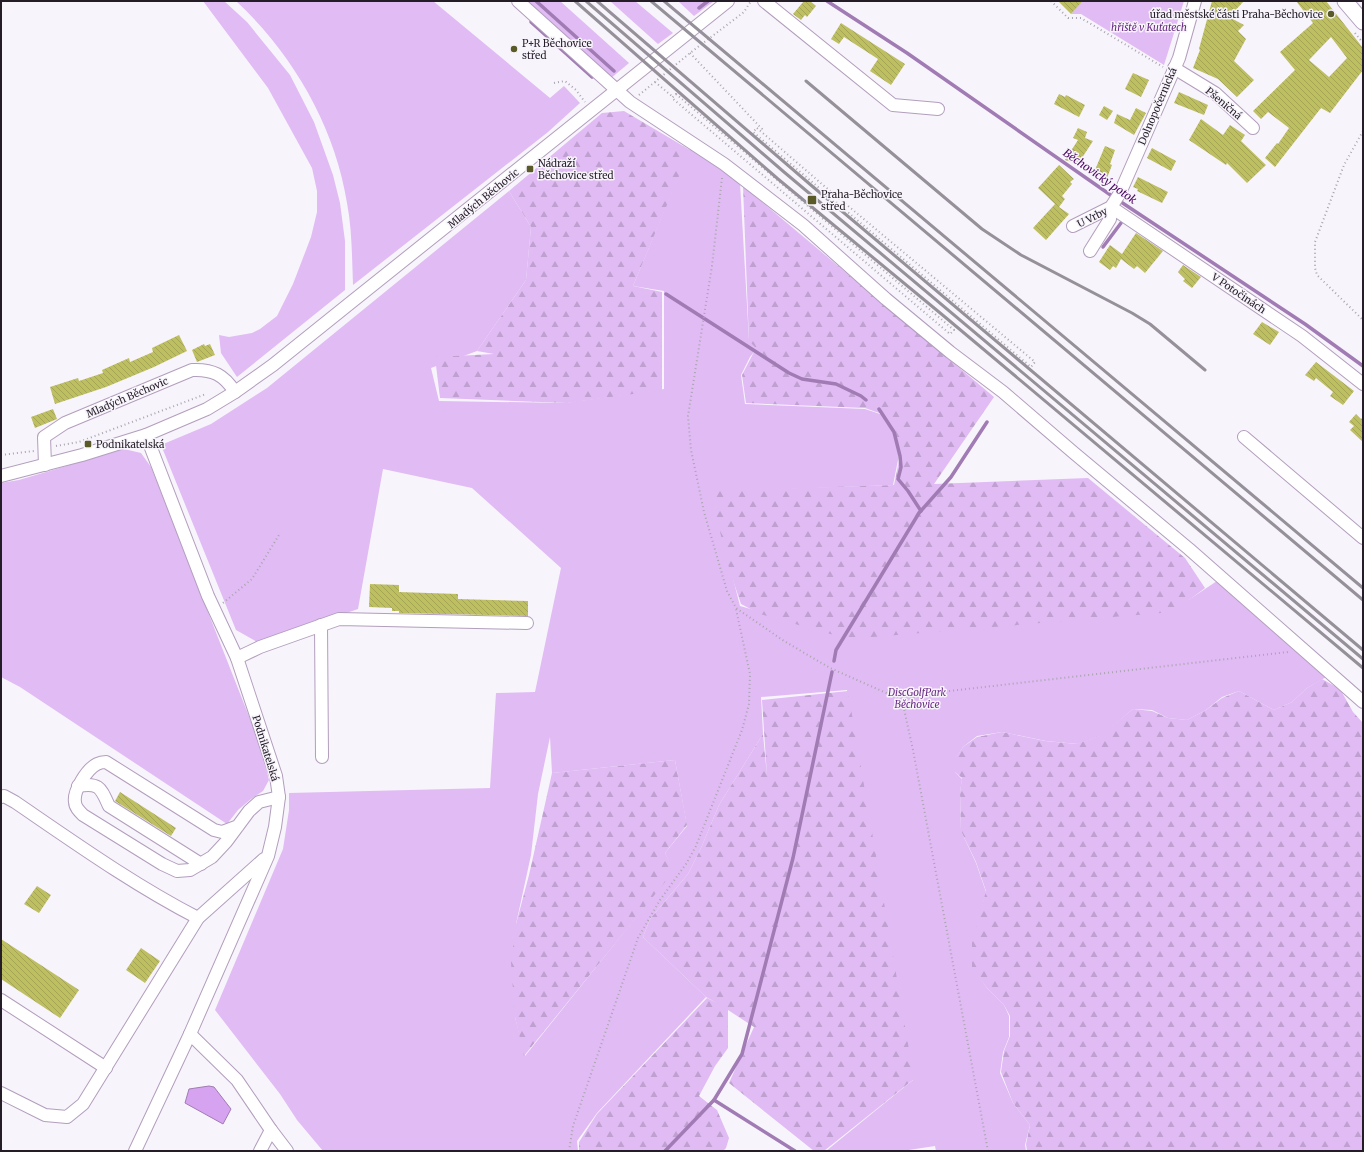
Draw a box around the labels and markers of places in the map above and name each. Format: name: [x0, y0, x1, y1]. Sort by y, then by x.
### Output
place label: úřad městské části Praha-Běchovice: [1150, 8, 1323, 21]
marker: úřad městské části Praha-Běchovice: [1326, 9, 1336, 19]
place label: P+R Běchovice střed: [522, 37, 592, 62]
marker: P+R Běchovice střed: [509, 44, 519, 54]
place label: Nádraží Běchovice střed: [538, 157, 614, 182]
marker: Nádraží Běchovice střed: [525, 164, 535, 174]
place label: Praha-Běchovice střed: [821, 188, 902, 213]
marker: Praha-Běchovice střed: [806, 194, 818, 206]
place label: Podnikatelská: [96, 438, 165, 451]
marker: Podnikatelská: [83, 439, 93, 449]

